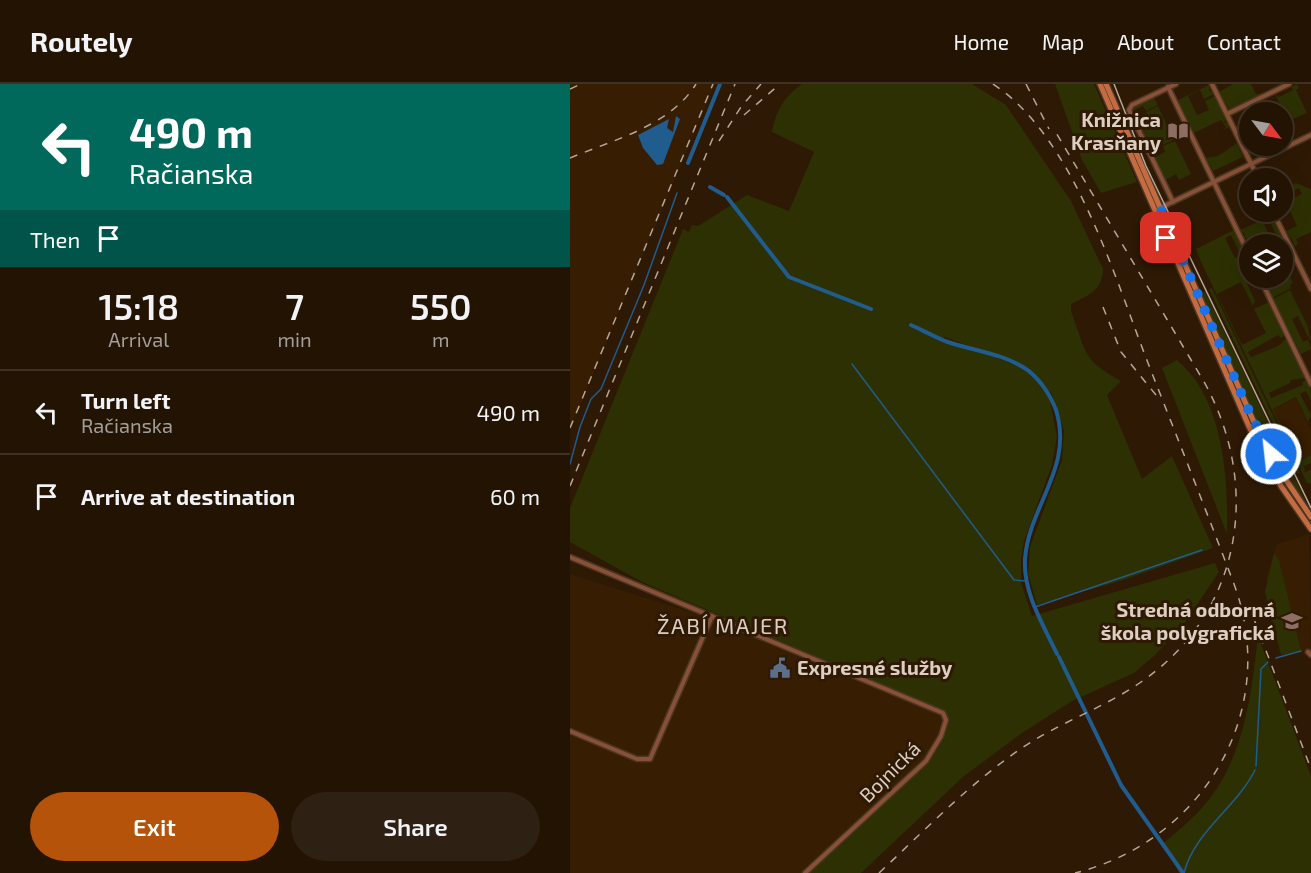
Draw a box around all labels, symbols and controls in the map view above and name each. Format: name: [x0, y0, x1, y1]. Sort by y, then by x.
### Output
text: Routely: [30, 24, 133, 58]
text: Home: [953, 29, 1009, 54]
text: Map: [1042, 29, 1084, 54]
text: About: [1117, 29, 1174, 54]
text: Contact: [1207, 29, 1281, 54]
north arrow: [1239, 102, 1293, 156]
map controls: [1239, 102, 1293, 288]
text: 490 m: [129, 106, 253, 156]
place label: Knižnica Krasňany: [1071, 107, 1162, 155]
icon: left: [30, 108, 108, 186]
library icon: Knižnica Krasňany: [1166, 119, 1190, 143]
text: Račianska: [129, 157, 253, 189]
button: sound: [1239, 168, 1293, 222]
pin: [1140, 212, 1191, 263]
icon: arrive: [1149, 221, 1182, 254]
icon: arrive: [92, 222, 125, 255]
text: Then: [30, 226, 80, 252]
button: layers: [1239, 234, 1293, 288]
text: 15:18: [98, 284, 179, 327]
text: 7: [285, 284, 304, 327]
text: 550: [410, 284, 472, 327]
text: Arrival: [108, 327, 169, 351]
text: min: [278, 327, 312, 351]
text: m: [432, 327, 450, 351]
text: Turn left: [81, 387, 170, 413]
icon: left: [30, 396, 63, 429]
text: 490 m: [476, 399, 540, 425]
text: Račianska: [81, 413, 173, 437]
position arrow: [1239, 422, 1303, 486]
icon: arrive: [30, 480, 63, 513]
text: Arrive at destination: [81, 483, 295, 509]
text: 60 m: [490, 483, 540, 509]
place label: Stredná odborná škola polygrafická: [1101, 597, 1275, 645]
school or university icon: Stredná odborná škola polygrafická: [1280, 609, 1304, 633]
district label: ŽABÍ MAJER: [657, 612, 789, 638]
place label: Expresné služby: [797, 655, 953, 680]
public building icon: Expresné služby: [768, 656, 792, 680]
street label: Bojnická: [854, 736, 925, 807]
button: Exit: [30, 792, 279, 861]
button: Share: [291, 792, 540, 861]

